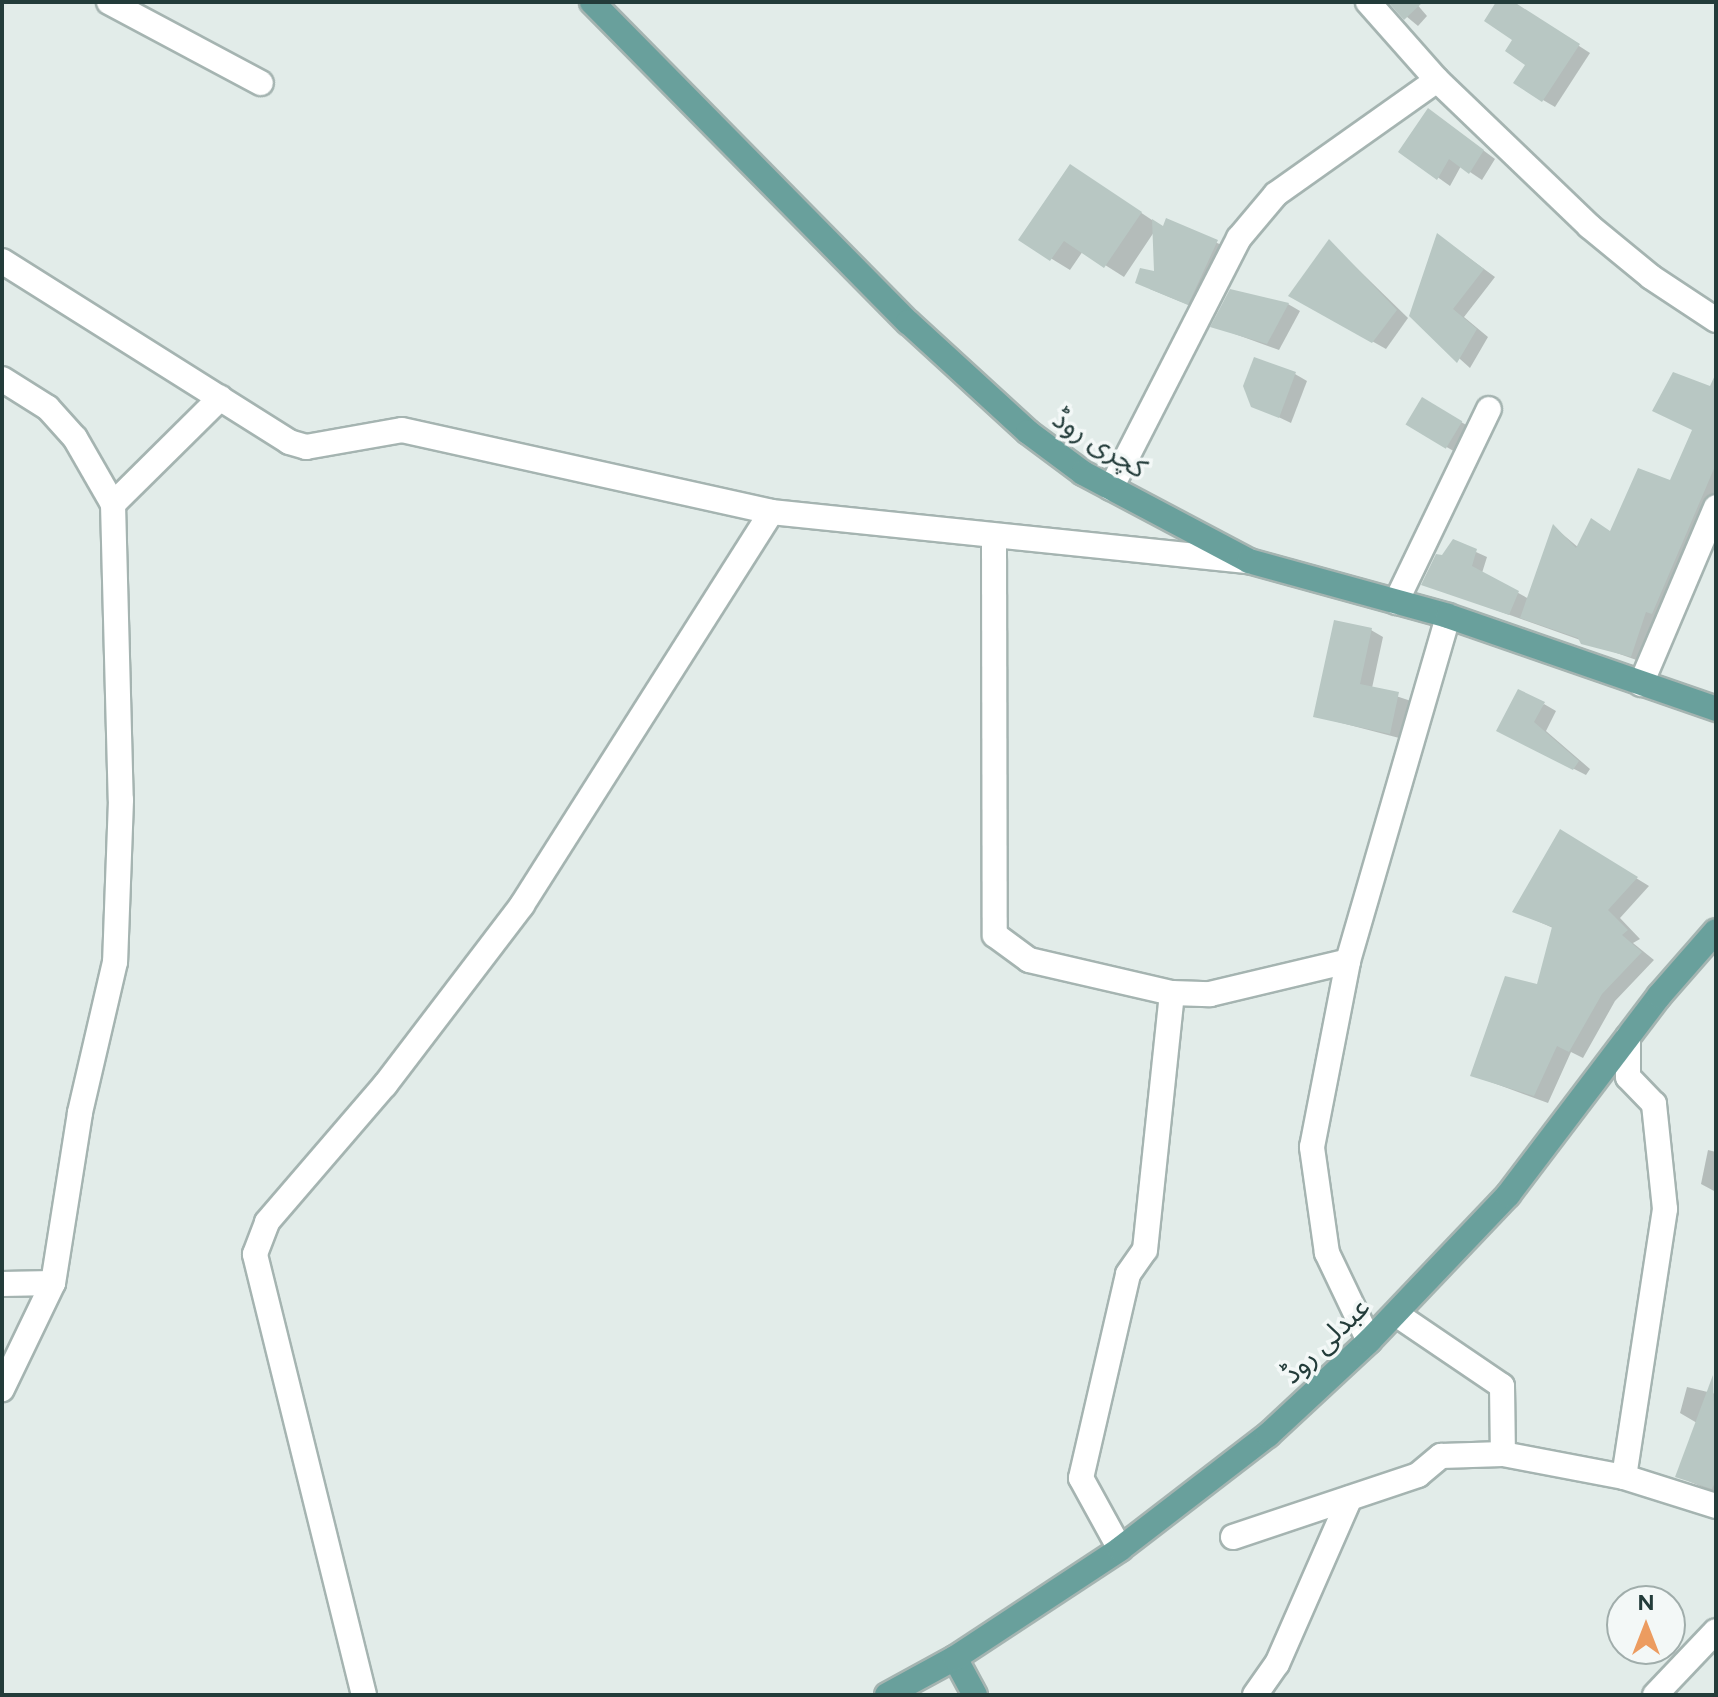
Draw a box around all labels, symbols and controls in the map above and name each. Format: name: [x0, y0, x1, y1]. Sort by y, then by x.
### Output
street label: کچری روڈ: [1047, 401, 1153, 485]
street label: عبدلی روڈ: [1274, 1290, 1376, 1390]
north arrow: [1606, 1585, 1686, 1665]
text: N: [1637, 1589, 1655, 1616]

